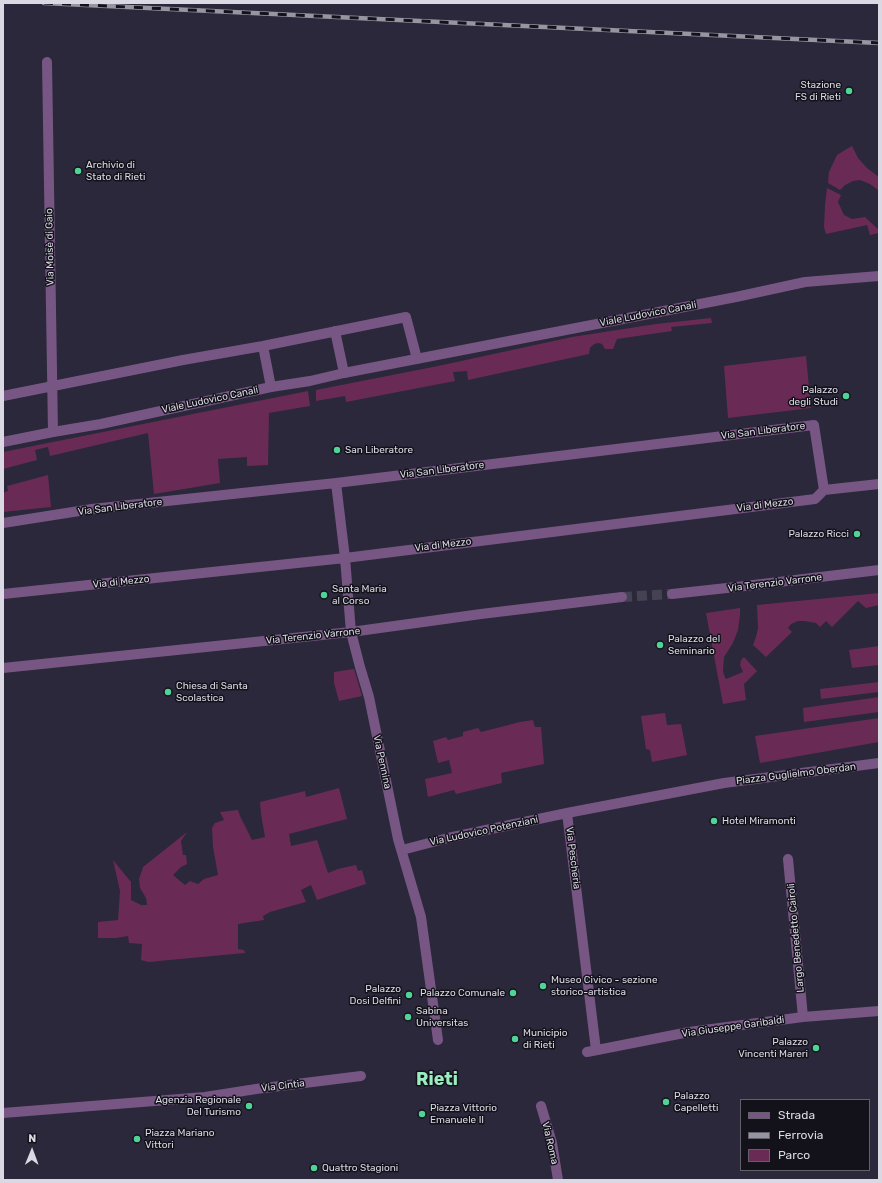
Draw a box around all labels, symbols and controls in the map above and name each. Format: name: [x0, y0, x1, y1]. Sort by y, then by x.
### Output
place label: Stazione FS di Rieti: [795, 79, 841, 102]
marker: Stazione FS di Rieti: [844, 86, 854, 96]
place label: Archivio di Stato di Rieti: [86, 159, 145, 182]
marker: Archivio di Stato di Rieti: [73, 166, 83, 176]
street label: Via Moisè di Gaio: [43, 208, 57, 286]
street label: Viale Ludovico Canali: [599, 299, 697, 329]
street label: Viale Ludovico Canali: [161, 384, 259, 416]
place label: Palazzo degli Studi: [789, 384, 838, 408]
marker: Palazzo degli Studi: [841, 391, 851, 401]
street label: Via San Liberatore: [720, 420, 806, 442]
place label: San Liberatore: [345, 444, 413, 456]
marker: San Liberatore: [332, 445, 342, 455]
street label: Via San Liberatore: [399, 459, 485, 481]
street label: Via San Liberatore: [77, 496, 163, 518]
street label: Via di Mezzo: [736, 496, 794, 514]
place label: Palazzo Ricci: [788, 528, 849, 540]
marker: Palazzo Ricci: [852, 529, 862, 539]
street label: Via di Mezzo: [414, 536, 472, 554]
street label: Via Terenzio Varrone: [727, 571, 823, 595]
street label: Via di Mezzo: [92, 573, 150, 591]
place label: Santa Maria al Corso: [332, 583, 387, 606]
marker: Santa Maria al Corso: [319, 590, 329, 600]
street label: Via Terenzio Varrone: [265, 625, 361, 647]
place label: Palazzo del Seminario: [668, 633, 720, 656]
marker: Palazzo del Seminario: [655, 640, 665, 650]
place label: Chiesa di Santa Scolastica: [176, 680, 248, 704]
marker: Chiesa di Santa Scolastica: [163, 687, 173, 697]
street label: Via Pennina: [370, 734, 394, 790]
street label: Piazza Guglielmo Oberdan: [735, 761, 857, 787]
street label: Via Ludovico Potenziani: [429, 814, 539, 848]
place label: Hotel Miramonti: [722, 815, 796, 827]
marker: Hotel Miramonti: [709, 816, 719, 826]
street label: Via Pescheria: [563, 826, 583, 890]
street label: Largo Benedetto Cairoli: [785, 883, 807, 993]
place label: Museo Civico - sezione storico-artistica: [551, 974, 657, 998]
marker: Museo Civico - sezione storico-artistica: [538, 981, 548, 991]
place label: Palazzo Dosi Delfini: [350, 983, 401, 1006]
place label: Palazzo Comunale: [420, 987, 505, 999]
marker: Palazzo Comunale: [508, 988, 518, 998]
marker: Palazzo Dosi Delfini: [404, 990, 414, 1000]
place label: Sabina Universitas: [416, 1005, 468, 1028]
marker: Sabina Universitas: [403, 1012, 413, 1022]
street label: Via Giuseppe Garibaldi: [681, 1014, 785, 1040]
place label: Municipio di Rieti: [523, 1027, 567, 1050]
marker: Municipio di Rieti: [510, 1034, 520, 1044]
place label: Palazzo Vincenti Mareri: [738, 1036, 808, 1060]
marker: Palazzo Vincenti Mareri: [811, 1043, 821, 1053]
district label: Rieti: [416, 1069, 458, 1091]
street label: Via Cintia: [261, 1077, 305, 1095]
place label: Palazzo Capelletti: [674, 1090, 718, 1114]
place label: Agenzia Regionale Del Turismo: [155, 1094, 241, 1118]
marker: Palazzo Capelletti: [661, 1097, 671, 1107]
legend: [740, 1099, 870, 1171]
marker: Agenzia Regionale Del Turismo: [244, 1101, 254, 1111]
place label: Piazza Vittorio Emanuele II: [430, 1102, 497, 1126]
text: Strada: [778, 1108, 815, 1122]
marker: Piazza Vittorio Emanuele II: [417, 1109, 427, 1119]
street label: Via Roma: [539, 1120, 561, 1166]
place label: Piazza Mariano Vittori: [145, 1127, 215, 1150]
text: Ferrovia: [778, 1128, 823, 1142]
north arrow: [12, 1131, 52, 1171]
text: N: [28, 1132, 36, 1145]
marker: Piazza Mariano Vittori: [132, 1134, 142, 1144]
text: Parco: [778, 1148, 810, 1162]
place label: Quattro Stagioni: [322, 1162, 398, 1174]
marker: Quattro Stagioni: [309, 1163, 319, 1173]

